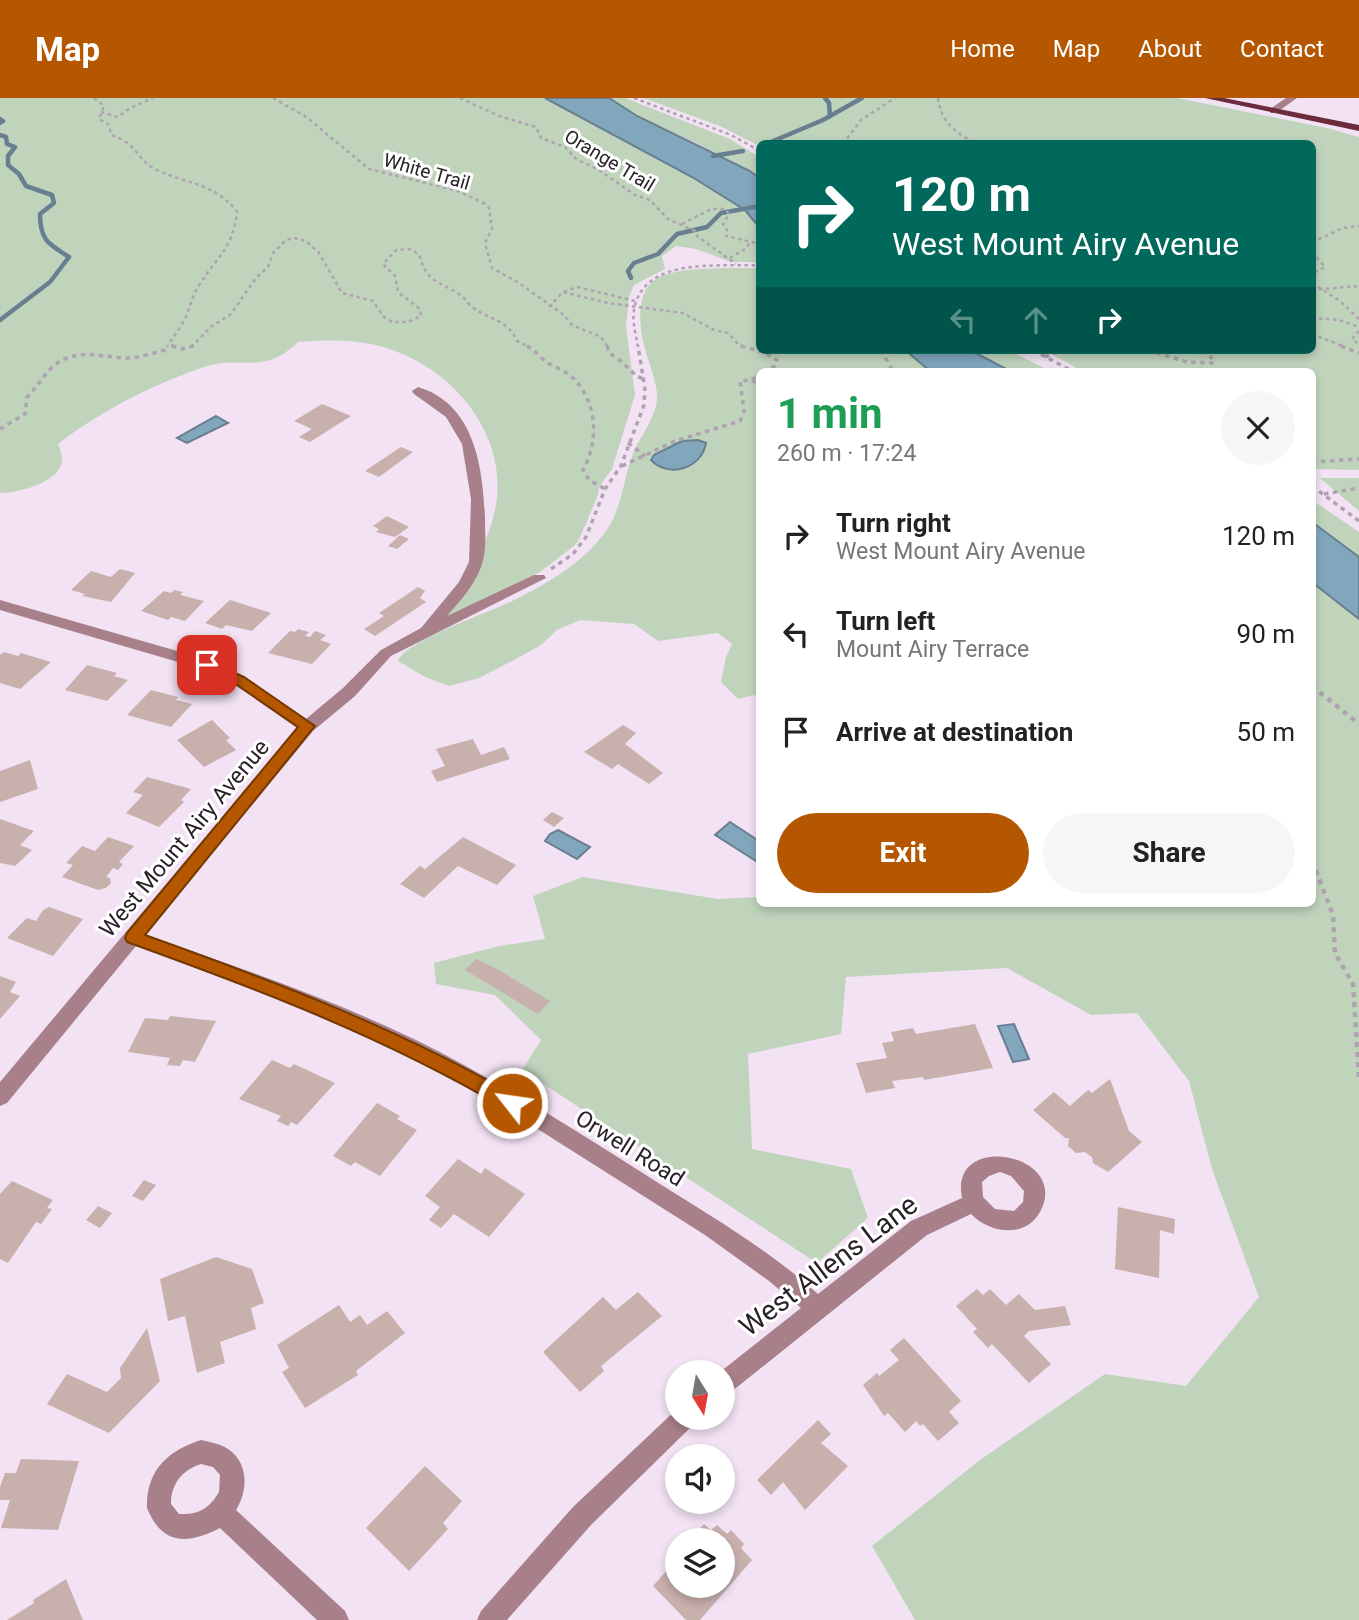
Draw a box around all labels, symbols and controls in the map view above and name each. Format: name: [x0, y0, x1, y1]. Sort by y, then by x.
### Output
text: Map: [35, 30, 100, 69]
text: Home: [950, 35, 1015, 63]
text: Map: [1053, 35, 1100, 63]
text: About: [1138, 35, 1202, 63]
text: Contact: [1240, 35, 1324, 63]
street label: Orange Trail: [560, 124, 659, 196]
street label: White Trail: [381, 148, 473, 195]
text: 120 m: [892, 166, 1031, 223]
icon: right: [777, 168, 868, 259]
text: West Mount Airy Avenue: [892, 225, 1239, 263]
icon: left: [944, 301, 982, 339]
icon: ahead: [1017, 301, 1055, 339]
icon: right: [1090, 301, 1128, 339]
text: 1 min: [777, 389, 883, 438]
button: close: [1221, 391, 1295, 465]
text: 260 m · 17:24: [777, 440, 916, 467]
text: Turn right: [836, 508, 951, 538]
icon: right: [777, 517, 815, 555]
text: 120 m: [1222, 521, 1295, 551]
text: West Mount Airy Avenue: [836, 538, 1086, 565]
text: Turn left: [836, 606, 935, 636]
icon: left: [777, 615, 815, 653]
text: 90 m: [1237, 619, 1295, 649]
pin: [177, 635, 237, 695]
text: Mount Airy Terrace: [836, 636, 1029, 663]
icon: arrive: [188, 646, 226, 684]
icon: arrive: [777, 713, 815, 751]
text: Arrive at destination: [836, 717, 1073, 747]
text: 50 m: [1237, 717, 1295, 747]
street label: West Mount Airy Avenue: [94, 734, 275, 943]
button: Exit: [777, 813, 1029, 893]
button: Share: [1043, 813, 1295, 893]
position arrow: [475, 1066, 549, 1140]
street label: Orwell Road: [570, 1104, 689, 1192]
street label: West Allens Lane: [733, 1188, 924, 1343]
north arrow: [665, 1360, 735, 1430]
map controls: [665, 1360, 735, 1598]
button: sound: [665, 1444, 735, 1514]
button: layers: [665, 1528, 735, 1598]

